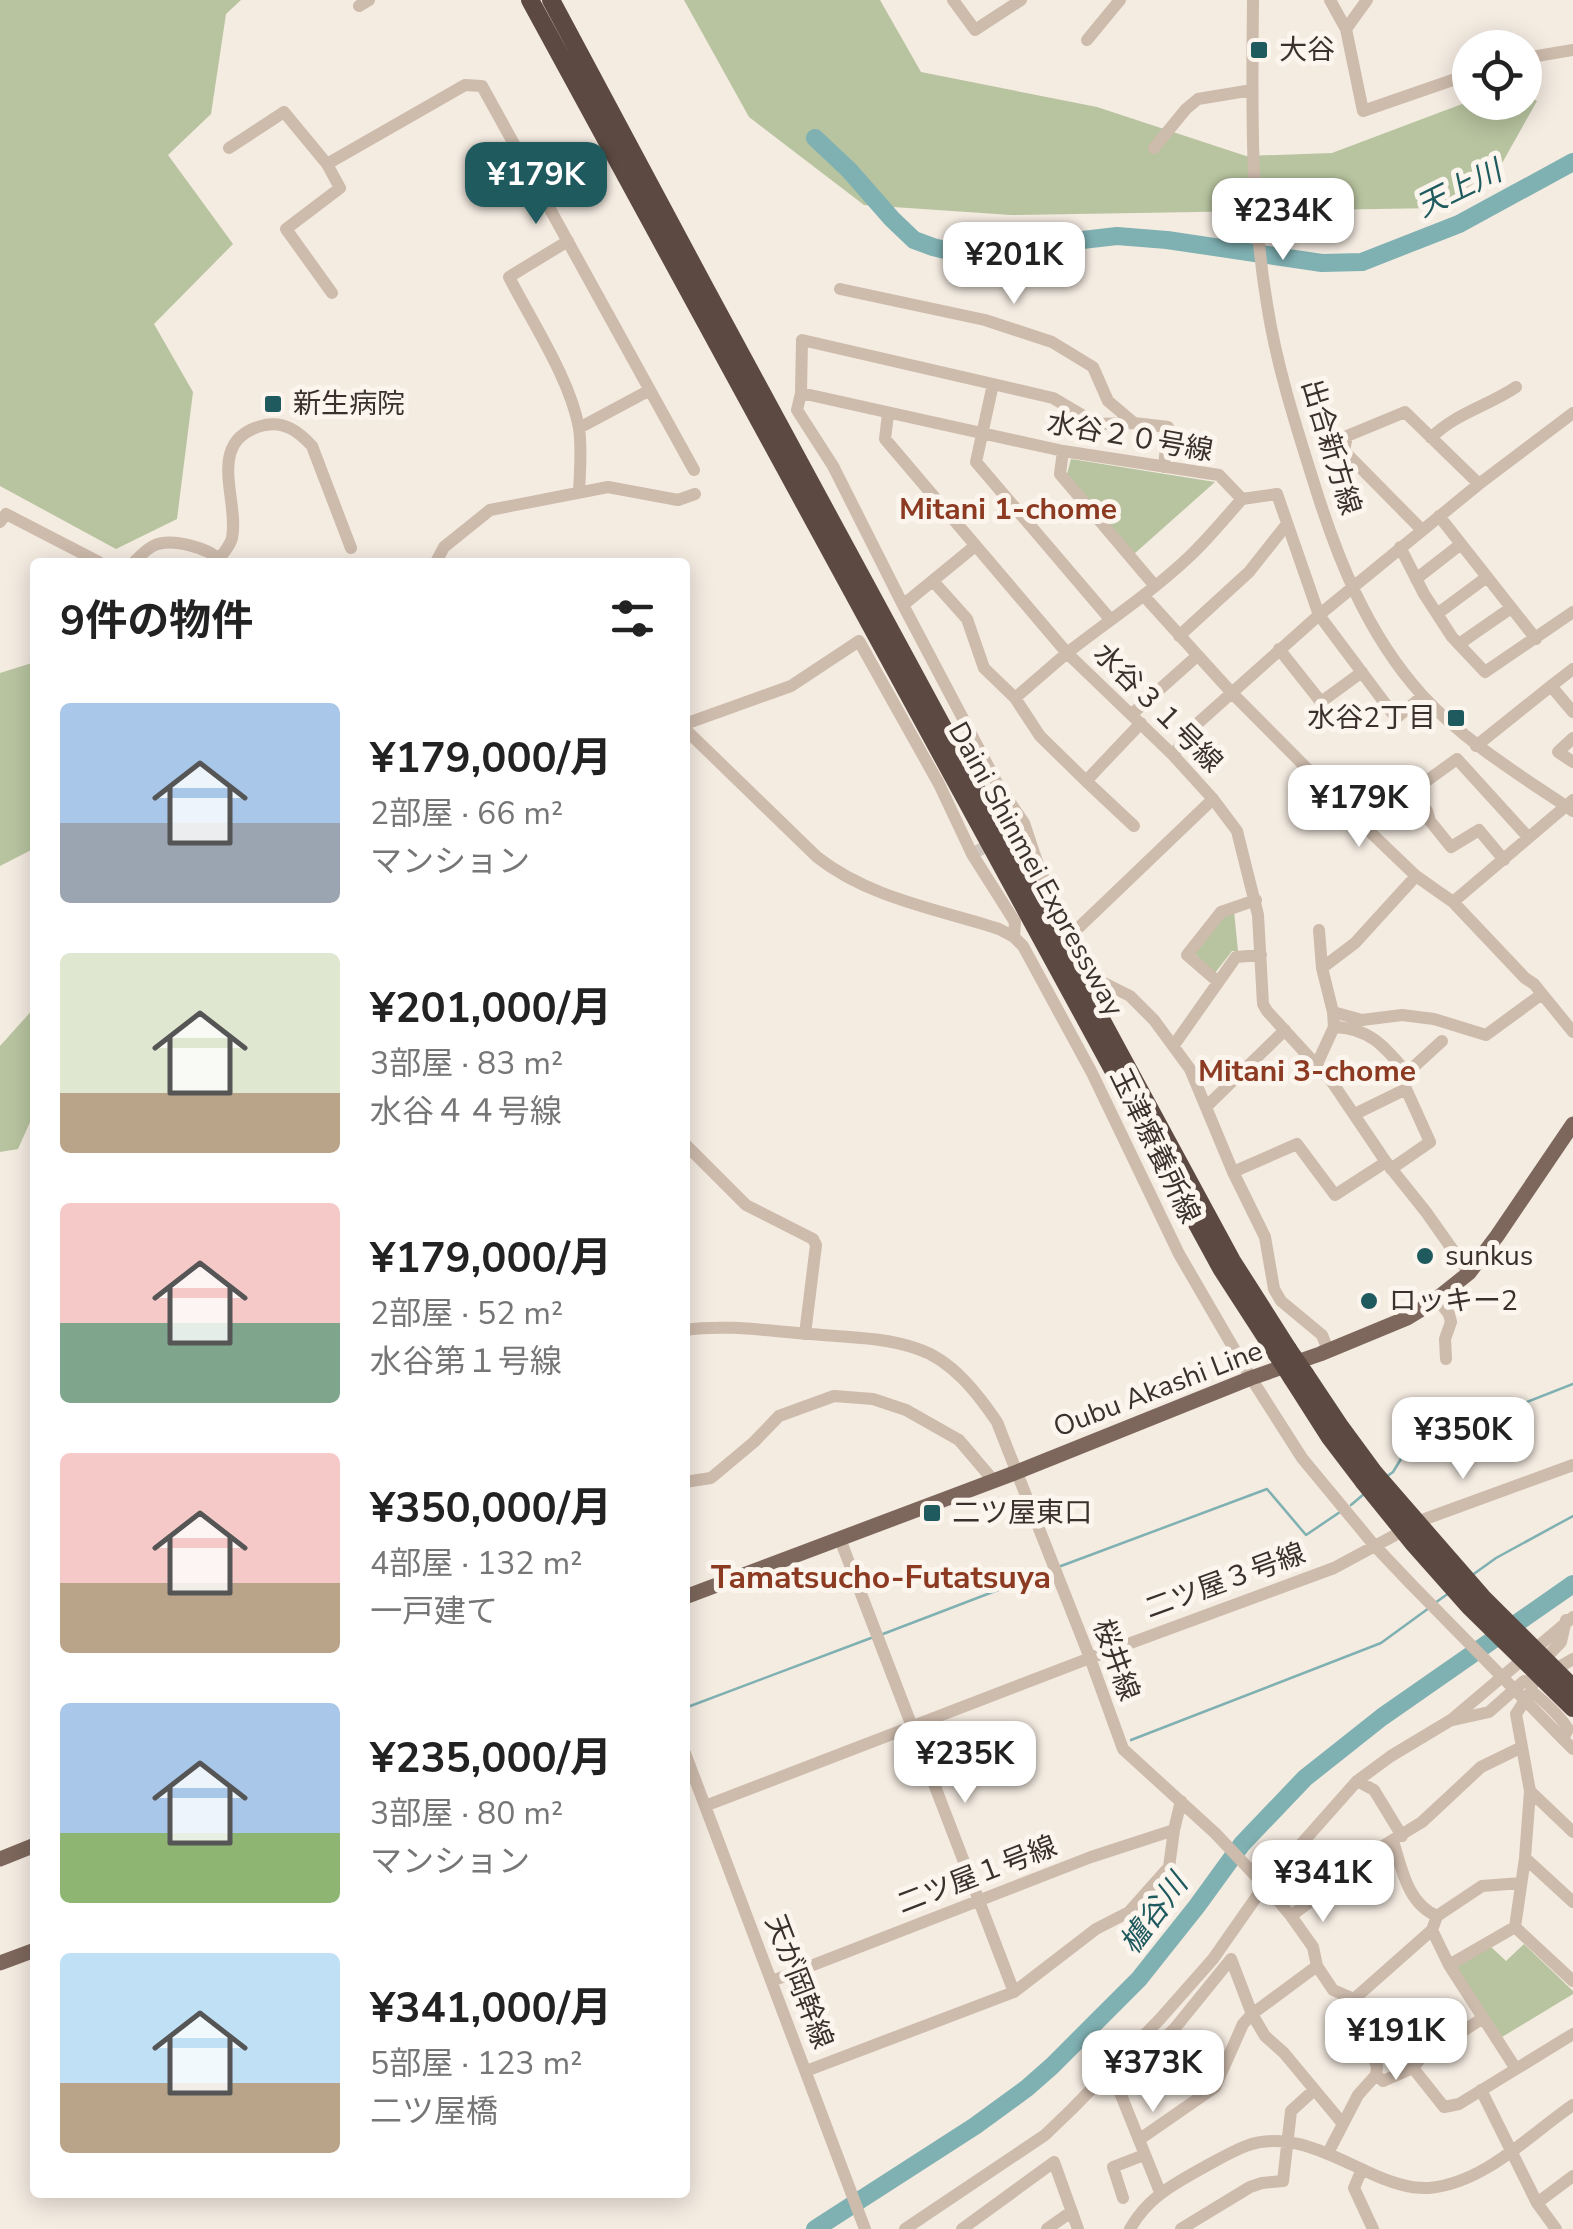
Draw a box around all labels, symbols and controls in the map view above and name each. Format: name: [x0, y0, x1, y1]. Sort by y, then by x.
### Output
map controls: [1452, 30, 1542, 120]
button: locate: [1452, 30, 1542, 120]
place label: 大谷: [1279, 31, 1335, 69]
marker: 大谷: [1248, 39, 1270, 61]
pin: ¥179K: [466, 142, 606, 227]
water label: 天上川: [1410, 150, 1511, 227]
text: ¥179K: [487, 153, 585, 196]
pin: ¥234K: [1213, 178, 1353, 263]
text: ¥234K: [1234, 189, 1332, 232]
pin: ¥201K: [944, 222, 1084, 307]
text: ¥201K: [965, 233, 1063, 276]
street label: 出合新方線: [1292, 374, 1370, 520]
place label: 新生病院: [293, 385, 405, 423]
marker: 新生病院: [262, 393, 284, 415]
street label: 水谷２０号線: [1044, 404, 1216, 470]
district label: Mitani 1-chome: [899, 489, 1117, 530]
icon: filters: [605, 591, 660, 646]
text: 9件の物件: [60, 593, 253, 650]
street label: 水谷３１号線: [1085, 635, 1231, 781]
place label: 水谷2丁目: [1307, 699, 1436, 737]
marker: 水谷2丁目: [1445, 707, 1467, 729]
street label: Daini Shinmei Expressway: [939, 715, 1133, 1023]
text: ¥179,000/月: [370, 730, 612, 787]
icon: home: [140, 743, 260, 863]
pin: ¥179K: [1289, 765, 1429, 850]
text: ¥179K: [1310, 776, 1408, 819]
text: 2部屋 · 66 m²: [370, 792, 563, 835]
text: マンション: [370, 840, 530, 883]
text: ¥201,000/月: [370, 980, 612, 1037]
icon: home: [140, 993, 260, 1113]
text: 3部屋 · 83 m²: [370, 1042, 563, 1085]
district label: Mitani 3-chome: [1198, 1051, 1416, 1092]
street label: 玉津療養所線: [1101, 1062, 1209, 1230]
text: 水谷４４号線: [370, 1090, 562, 1133]
text: ¥179,000/月: [370, 1230, 612, 1287]
place label: sunkus: [1445, 1237, 1533, 1275]
icon: home: [140, 1243, 260, 1363]
marker: sunkus: [1414, 1245, 1436, 1267]
place label: ロッキー2: [1389, 1282, 1518, 1320]
marker: ロッキー2: [1358, 1290, 1380, 1312]
text: 2部屋 · 52 m²: [370, 1292, 563, 1335]
street label: Oubu Akashi Line: [1048, 1332, 1268, 1446]
text: 水谷第１号線: [370, 1340, 562, 1383]
pin: ¥350K: [1393, 1397, 1533, 1482]
text: ¥350K: [1414, 1408, 1512, 1451]
text: ¥350,000/月: [370, 1480, 612, 1537]
icon: home: [140, 1493, 260, 1613]
place label: 二ツ屋東口: [952, 1494, 1092, 1532]
marker: 二ツ屋東口: [921, 1502, 943, 1524]
street label: 二ツ屋３号線: [1140, 1534, 1310, 1628]
text: 4部屋 · 132 m²: [370, 1542, 582, 1585]
district label: Tamatsucho-Futatsuya: [711, 1556, 1051, 1599]
text: 一戸建て: [370, 1590, 498, 1633]
street label: 桜井線: [1084, 1614, 1148, 1706]
pin: ¥235K: [895, 1721, 1035, 1806]
text: ¥235,000/月: [370, 1730, 612, 1787]
text: ¥235K: [916, 1732, 1014, 1775]
icon: home: [140, 1743, 260, 1863]
text: 3部屋 · 80 m²: [370, 1792, 563, 1835]
street label: 二ツ屋１号線: [892, 1827, 1062, 1923]
text: マンション: [370, 1840, 530, 1883]
pin: ¥341K: [1253, 1840, 1393, 1925]
text: ¥341K: [1274, 1851, 1372, 1894]
water label: 櫨谷川: [1111, 1863, 1199, 1962]
street label: 天が岡幹線: [756, 1910, 842, 2054]
text: ¥341,000/月: [370, 1980, 612, 2037]
icon: home: [140, 1993, 260, 2113]
pin: ¥191K: [1326, 1998, 1466, 2083]
text: ¥191K: [1347, 2009, 1445, 2052]
pin: ¥373K: [1083, 2030, 1223, 2115]
text: ¥373K: [1104, 2041, 1202, 2084]
text: 5部屋 · 123 m²: [370, 2042, 582, 2085]
text: 二ツ屋橋: [370, 2090, 498, 2133]

